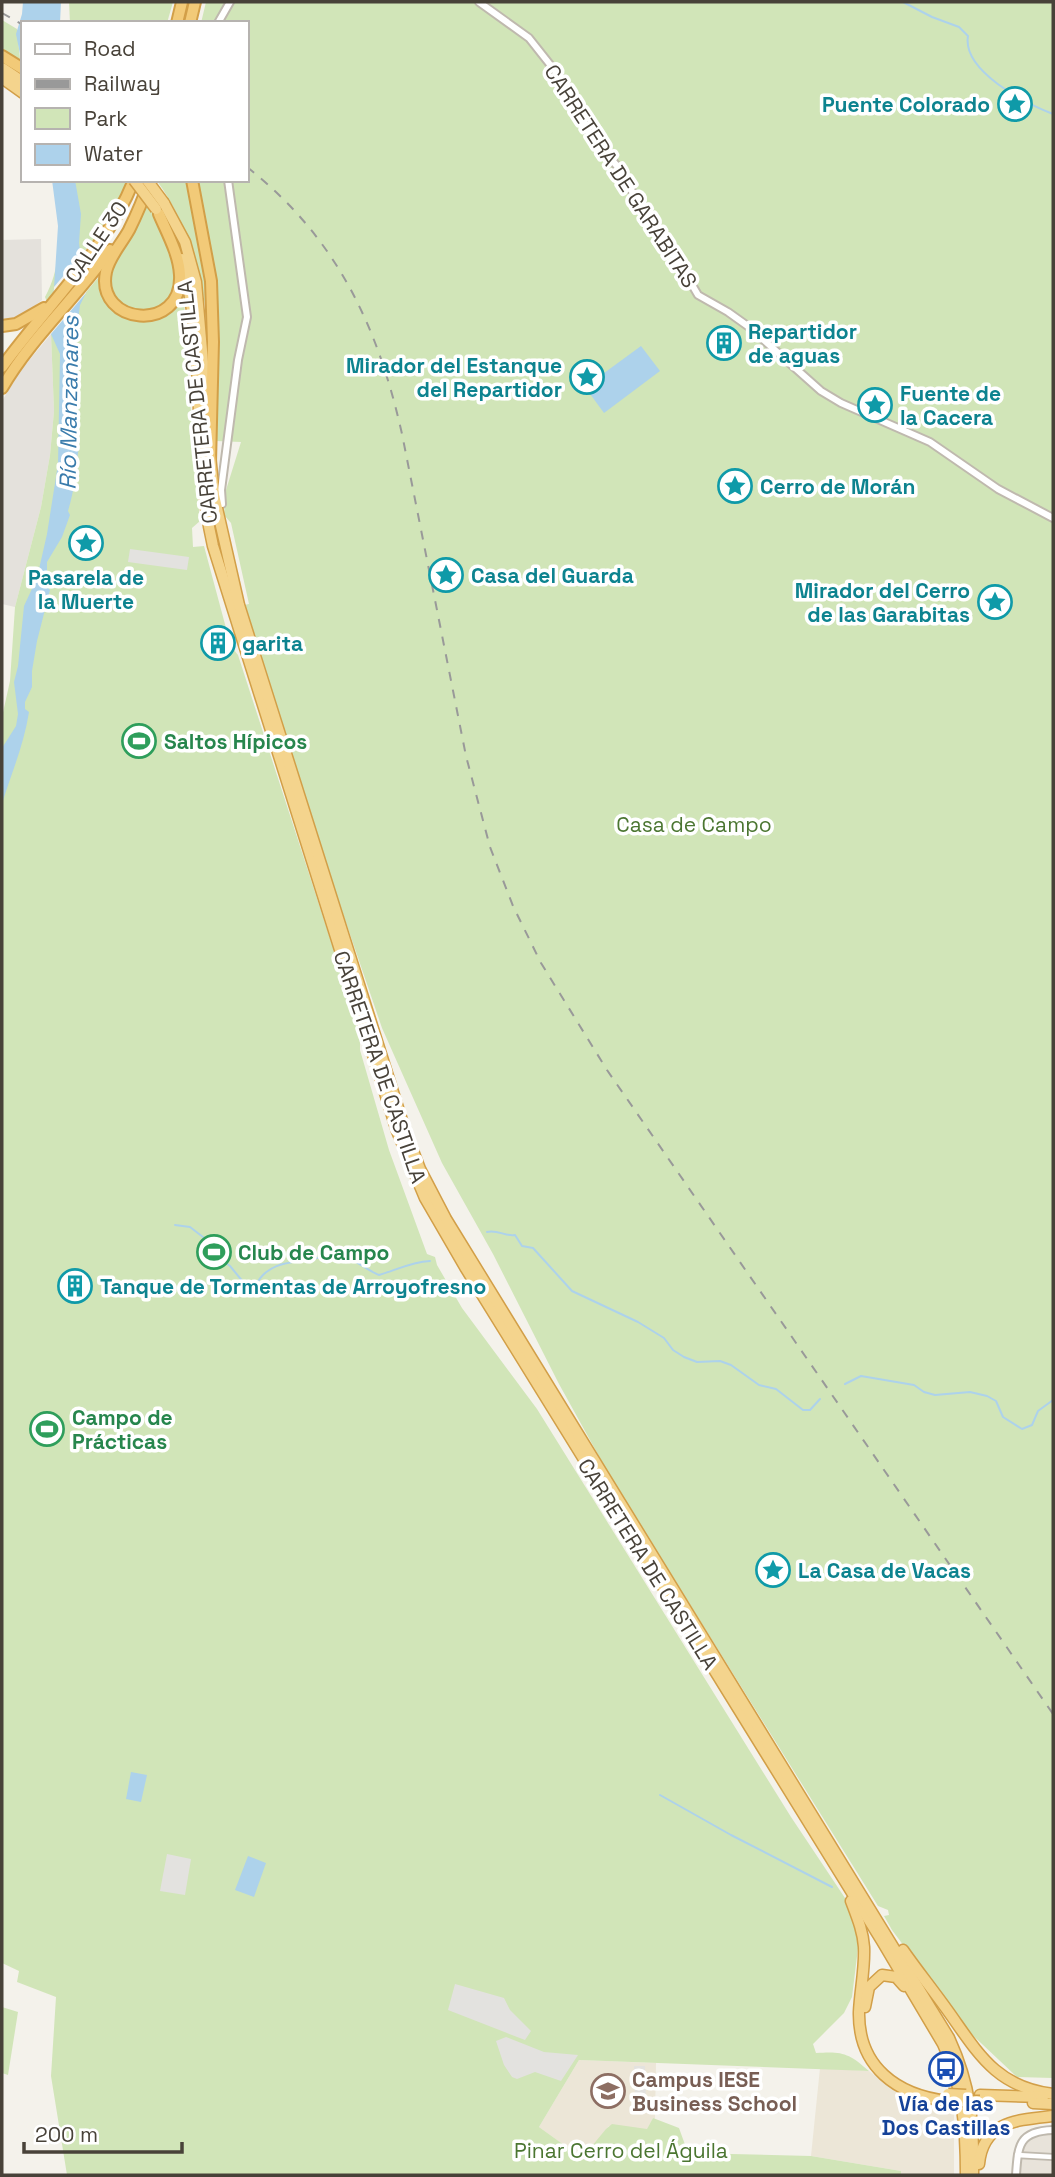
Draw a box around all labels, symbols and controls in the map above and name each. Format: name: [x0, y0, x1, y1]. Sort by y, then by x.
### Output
legend: [21, 21, 248, 182]
text: Road: [84, 35, 136, 62]
street label: CARRETERA DE GARABITAS: [539, 59, 703, 293]
text: Railway: [84, 70, 161, 97]
place icon: Puente Colorado: [996, 85, 1034, 123]
place label: Puente Colorado: [822, 91, 990, 118]
text: Park: [84, 105, 128, 132]
text: Water: [84, 140, 143, 167]
street label: CALLE 30: [59, 196, 133, 288]
street label: CARRETERA DE CASTILLA: [171, 279, 223, 525]
water label: Río Manzanares: [52, 315, 86, 490]
place label: Repartidor de aguas: [748, 318, 857, 369]
building icon: Repartidor de aguas: [705, 324, 743, 362]
place label: Mirador del Estanque del Repartidor: [346, 352, 562, 403]
place icon: Mirador del Estanque del Repartidor: [568, 358, 606, 396]
place label: Fuente de la Cacera: [900, 380, 1001, 431]
place icon: Fuente de la Cacera: [856, 386, 894, 424]
place icon: Cerro de Morán: [716, 467, 754, 505]
place label: Cerro de Morán: [760, 473, 915, 500]
place icon: Pasarela de la Muerte: [67, 524, 105, 562]
place icon: Casa del Guarda: [427, 556, 465, 594]
place label: Casa del Guarda: [471, 562, 634, 589]
place label: Pasarela de la Muerte: [28, 564, 144, 615]
place label: Mirador del Cerro de las Garabitas: [795, 577, 970, 628]
place icon: Mirador del Cerro de las Garabitas: [976, 583, 1014, 621]
building icon: garita: [199, 624, 237, 662]
place label: garita: [242, 630, 303, 657]
sports icon: Saltos Hípicos: [120, 722, 158, 760]
place label: Saltos Hípicos: [164, 728, 307, 755]
park label: Casa de Campo: [616, 811, 772, 838]
street label: CARRETERA DE CASTILLA: [327, 947, 433, 1187]
sports icon: Club de Campo: [195, 1233, 233, 1271]
place label: Club de Campo: [238, 1239, 389, 1266]
building icon: Tanque de Tormentas de Arroyofresno: [56, 1267, 94, 1305]
place label: Tanque de Tormentas de Arroyofresno: [100, 1273, 486, 1300]
place label: Campo de Prácticas: [72, 1404, 173, 1455]
sports icon: Campo de Prácticas: [28, 1410, 66, 1448]
street label: CARRETERA DE CASTILLA: [572, 1453, 724, 1675]
place icon: La Casa de Vacas: [754, 1551, 792, 1589]
place label: La Casa de Vacas: [798, 1557, 971, 1584]
bus stop icon: Vía de las Dos Castillas: [927, 2050, 965, 2088]
place label: Campus IESE Business School: [632, 2066, 797, 2117]
school or university icon: Campus IESE Business School: [589, 2072, 627, 2110]
place label: Vía de las Dos Castillas: [882, 2090, 1010, 2141]
scale bar: [24, 2110, 182, 2154]
text: 200 m: [35, 2121, 98, 2148]
park label: Pinar Cerro del Águila: [514, 2137, 728, 2164]

